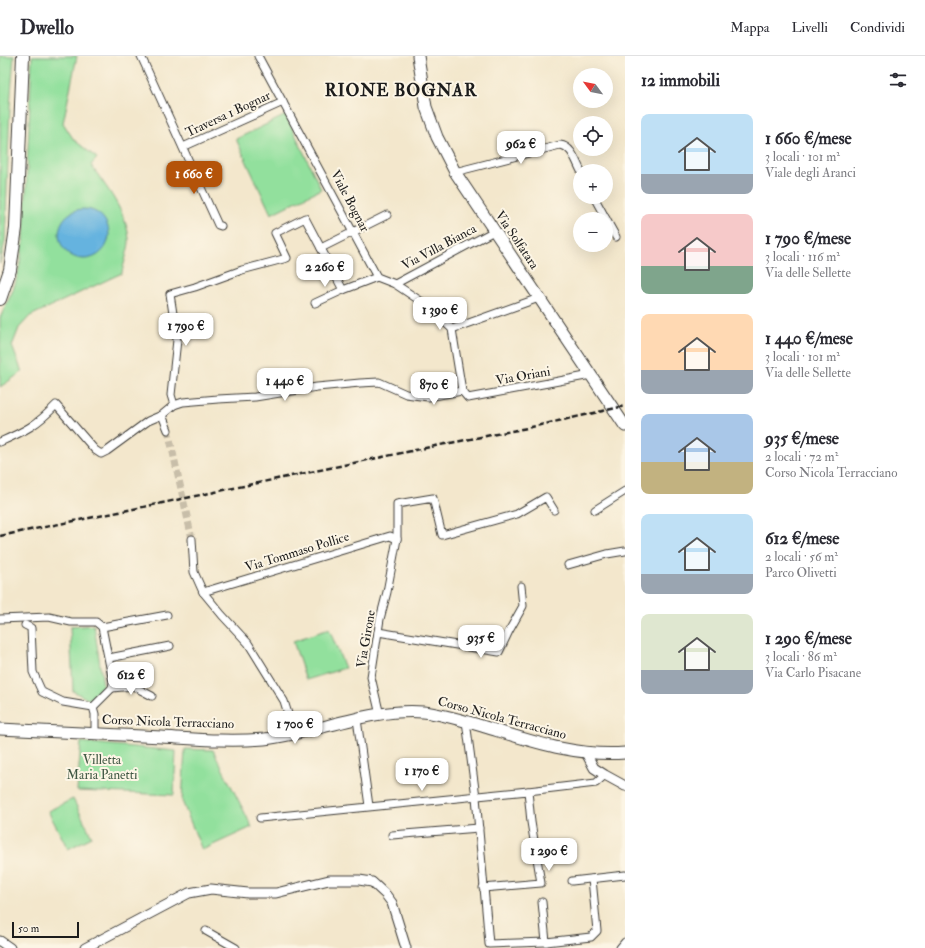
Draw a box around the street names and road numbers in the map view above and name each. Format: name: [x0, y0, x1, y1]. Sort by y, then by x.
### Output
street label: Traversa 1 Bognar: [183, 87, 273, 141]
street label: Viale Bognar: [327, 167, 373, 235]
street label: Via Solfatara: [492, 208, 543, 273]
street label: Via Villa Bianca: [399, 220, 480, 273]
street label: Via Oriani: [494, 363, 552, 389]
street label: Via Tommaso Pollice: [243, 528, 352, 575]
street label: Via Girone: [353, 608, 379, 669]
street label: Corso Nicola Terracciano: [436, 693, 568, 743]
street label: Corso Nicola Terracciano: [102, 712, 234, 732]

